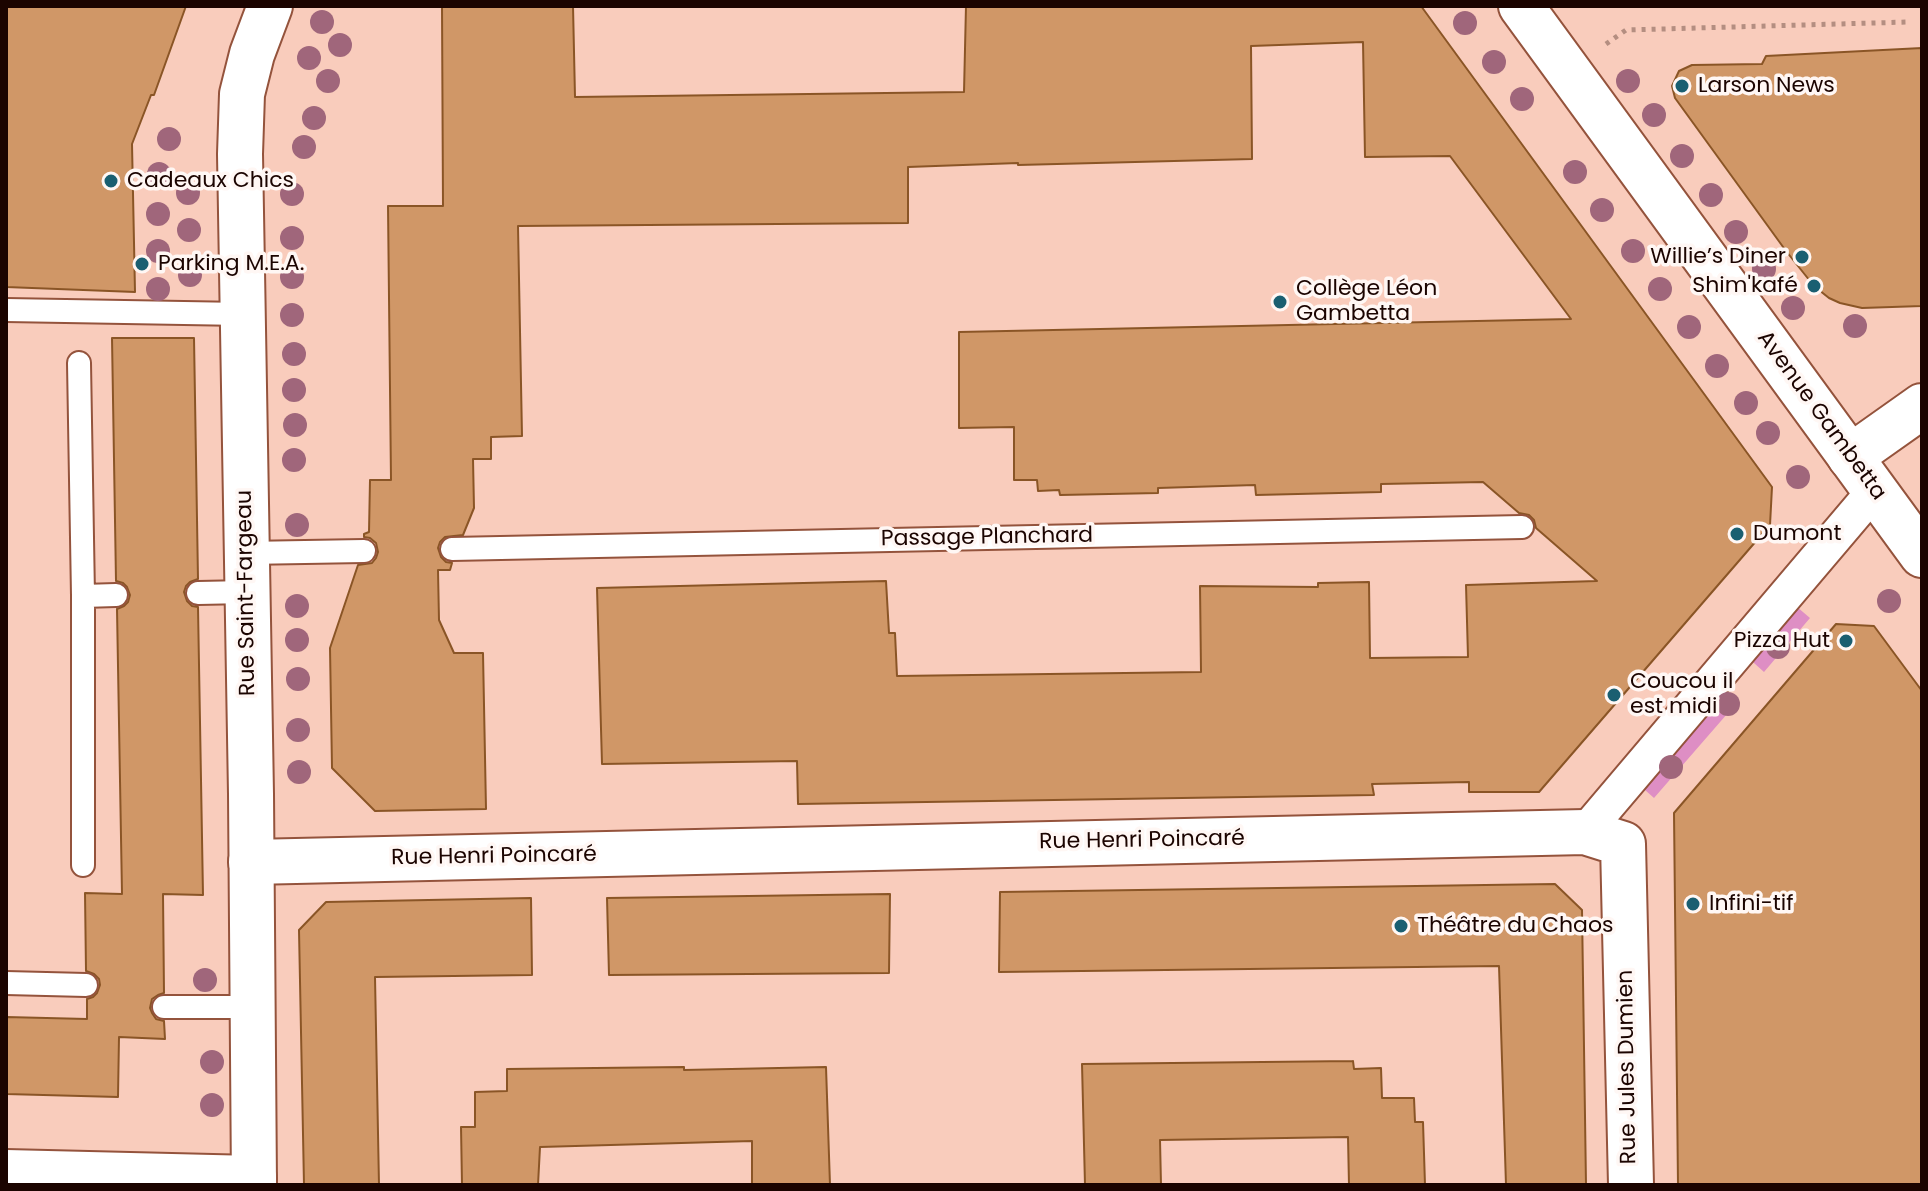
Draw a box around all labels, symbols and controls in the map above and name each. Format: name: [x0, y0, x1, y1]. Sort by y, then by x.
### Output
place label: Larson News: [1698, 73, 1835, 99]
marker: Larson News: [1673, 77, 1691, 95]
place label: Cadeaux Chics: [127, 168, 294, 194]
marker: Cadeaux Chics: [102, 172, 120, 190]
place label: Willie’s Diner: [1650, 244, 1786, 270]
marker: Willie’s Diner: [1793, 248, 1811, 266]
place label: Parking M.E.A.: [158, 251, 304, 277]
marker: Parking M.E.A.: [133, 255, 151, 273]
place label: Shim'kafé: [1692, 273, 1798, 299]
place label: Collège Léon Gambetta: [1296, 276, 1437, 328]
marker: Shim'kafé: [1805, 277, 1823, 295]
marker: Collège Léon Gambetta: [1271, 293, 1289, 311]
street label: Avenue Gambetta: [1751, 326, 1891, 506]
street label: Rue Saint-Fargeau: [232, 490, 262, 696]
place label: Dumont: [1753, 521, 1841, 547]
street label: Passage Planchard: [881, 523, 1093, 553]
marker: Dumont: [1728, 525, 1746, 543]
place label: Pizza Hut: [1734, 628, 1830, 654]
marker: Pizza Hut: [1837, 632, 1855, 650]
place label: Coucou il est midi: [1630, 669, 1733, 720]
marker: Coucou il est midi: [1605, 686, 1623, 704]
street label: Rue Henri Poincaré: [1039, 826, 1245, 856]
street label: Rue Henri Poincaré: [391, 842, 597, 872]
place label: Infini-tif: [1709, 891, 1793, 917]
marker: Infini-tif: [1684, 895, 1702, 913]
place label: Théâtre du Chaos: [1417, 913, 1614, 939]
marker: Théâtre du Chaos: [1392, 917, 1410, 935]
street label: Rue Jules Dumien: [1613, 970, 1643, 1164]

